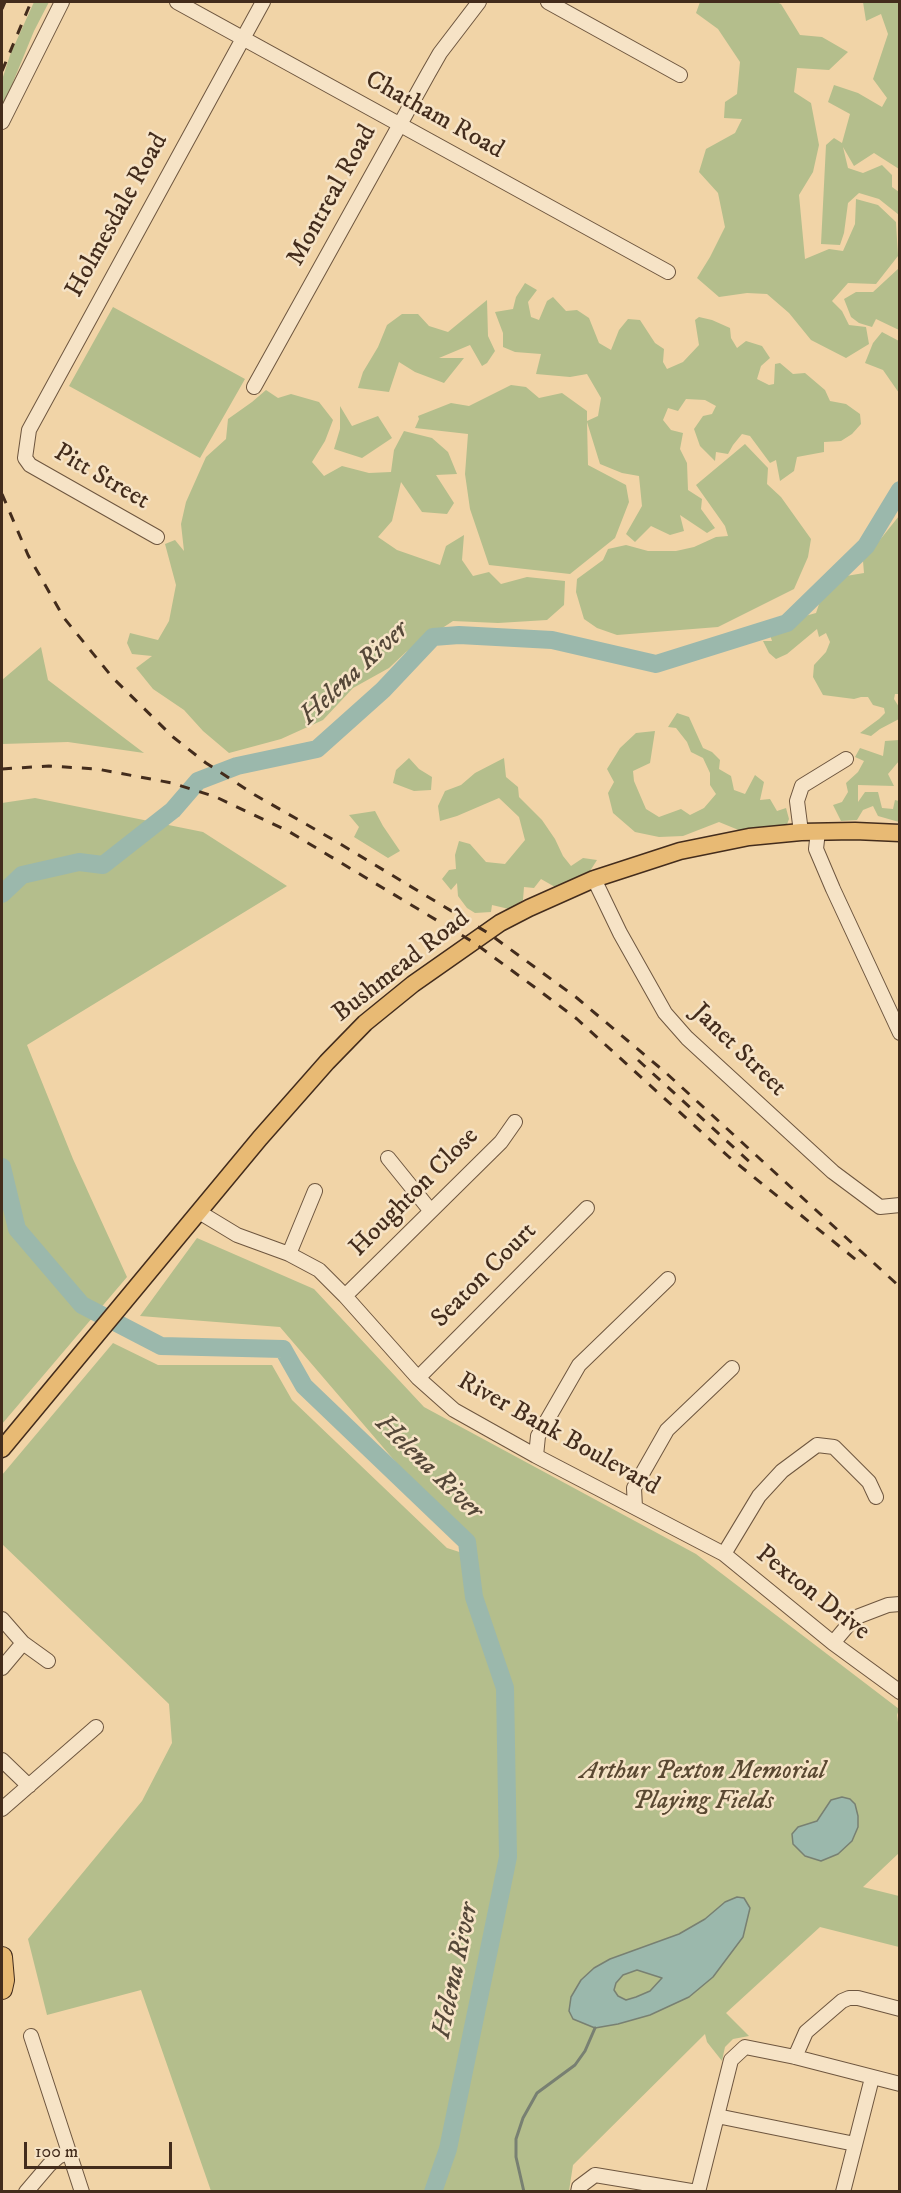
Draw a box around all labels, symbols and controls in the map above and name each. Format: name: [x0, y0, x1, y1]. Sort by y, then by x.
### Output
street label: Chatham Road: [359, 65, 509, 167]
street label: Montreal Road: [281, 120, 385, 272]
street label: Holmesdale Road: [60, 129, 176, 303]
street label: Pitt Street: [48, 438, 154, 518]
water label: Helena River: [294, 615, 416, 733]
street label: Bushmead Road: [327, 904, 477, 1030]
street label: Janet Street: [684, 998, 792, 1104]
street label: Houghton Close: [344, 1122, 486, 1264]
street label: Seaton Court: [426, 1217, 544, 1335]
street label: River Bank Boulevard: [452, 1367, 664, 1503]
water label: Helena River: [367, 1409, 489, 1527]
street label: Pexton Drive: [749, 1540, 875, 1648]
park label: Arthur Pexton Memorial Playing Fields: [580, 1757, 826, 1818]
water label: Helena River: [427, 1900, 487, 2042]
scale bar: [27, 2130, 176, 2168]
text: 100 m: [35, 2141, 78, 2163]

